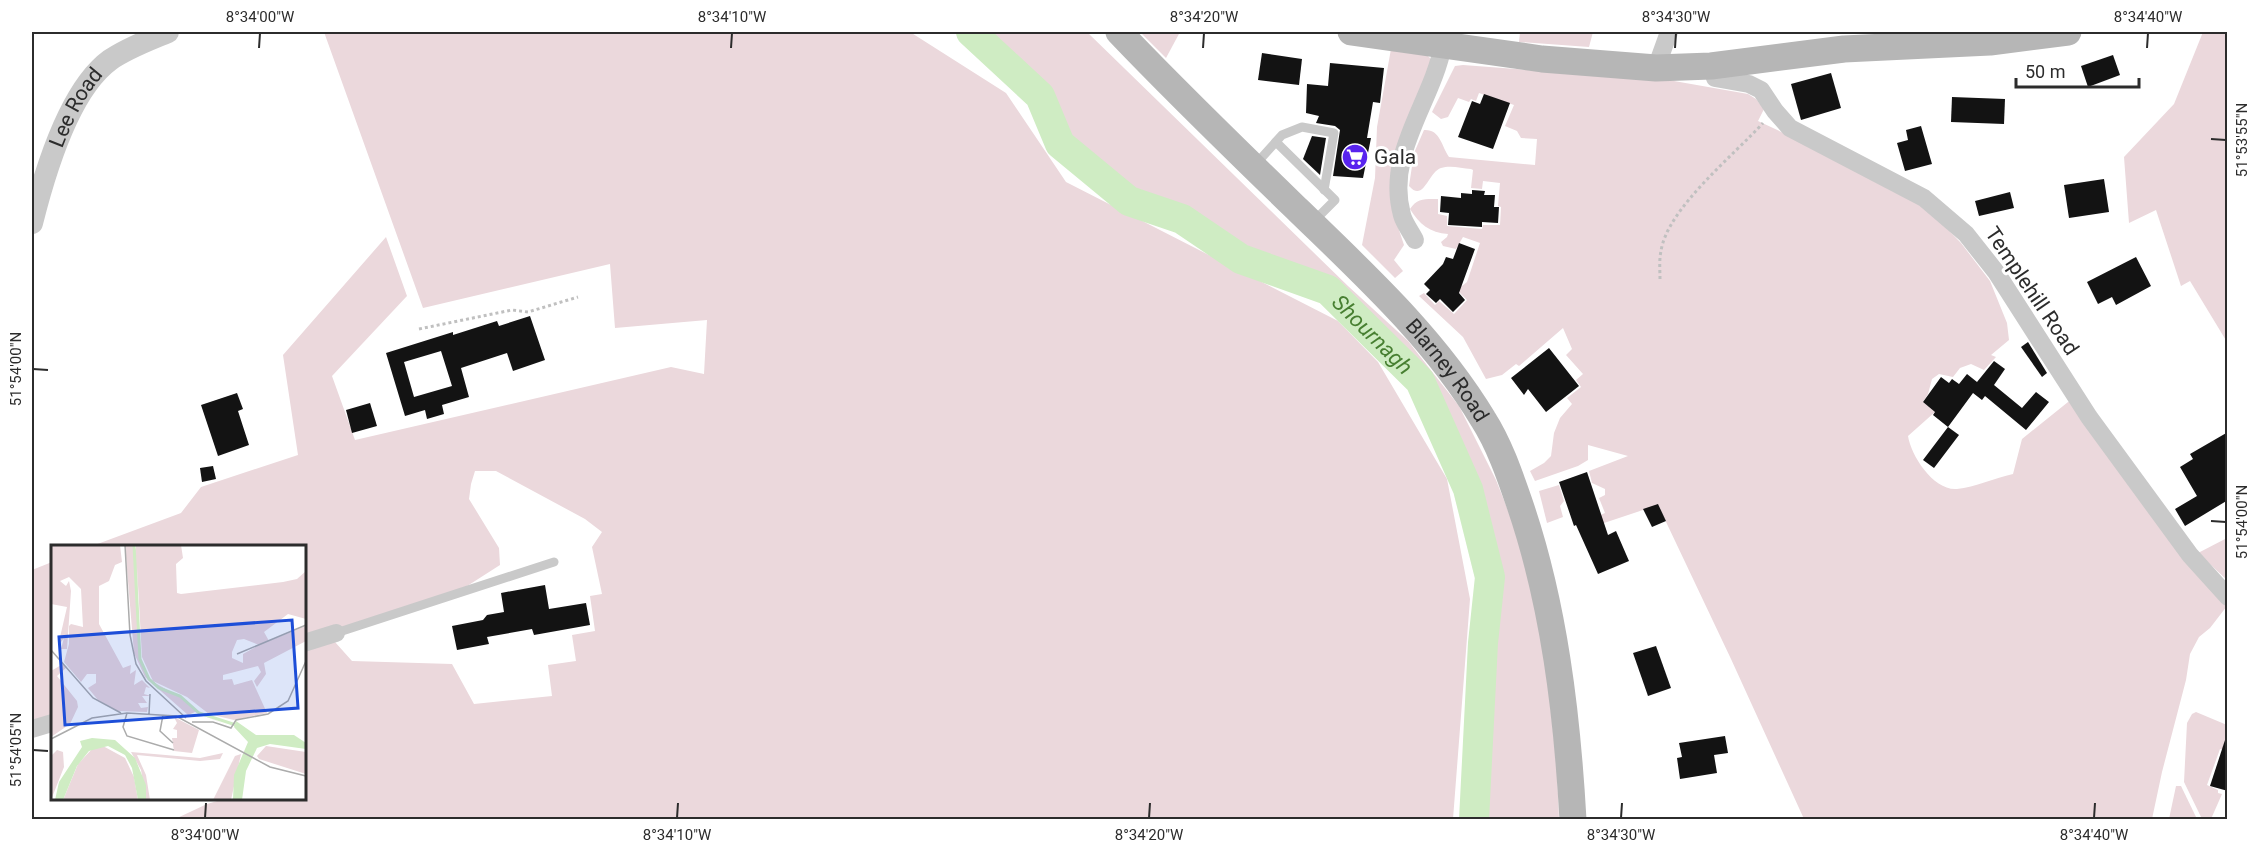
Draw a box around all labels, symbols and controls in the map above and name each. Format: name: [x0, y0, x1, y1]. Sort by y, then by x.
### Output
text: 8°34'00"W: [226, 8, 294, 26]
text: 8°34'10"W: [698, 8, 766, 26]
text: 8°34'20"W: [1170, 8, 1238, 26]
text: 8°34'30"W: [1642, 8, 1710, 26]
text: 8°34'40"W: [2114, 8, 2182, 26]
scale bar: [2016, 51, 2139, 89]
text: 50 m: [2025, 61, 2065, 82]
street label: Lee Road: [44, 63, 107, 151]
text: 51°53'55"N: [2233, 103, 2251, 177]
supermarket icon: Gala: [1340, 142, 1370, 172]
place label: Gala: [1374, 145, 1416, 169]
street label: Templehill Road: [1980, 222, 2084, 360]
water label: Shournagh: [1327, 289, 1418, 380]
street label: Blarney Road: [1401, 314, 1494, 426]
text: 51°54'00"N: [7, 332, 25, 406]
text: 51°54'00"N: [2233, 485, 2251, 559]
inset map: [51, 545, 306, 800]
text: 51°54'05"N: [7, 713, 25, 787]
text: 8°34'00"W: [171, 826, 239, 844]
text: 8°34'10"W: [643, 826, 711, 844]
text: 8°34'20"W: [1115, 826, 1183, 844]
text: 8°34'30"W: [1587, 826, 1655, 844]
text: 8°34'40"W: [2060, 826, 2128, 844]

